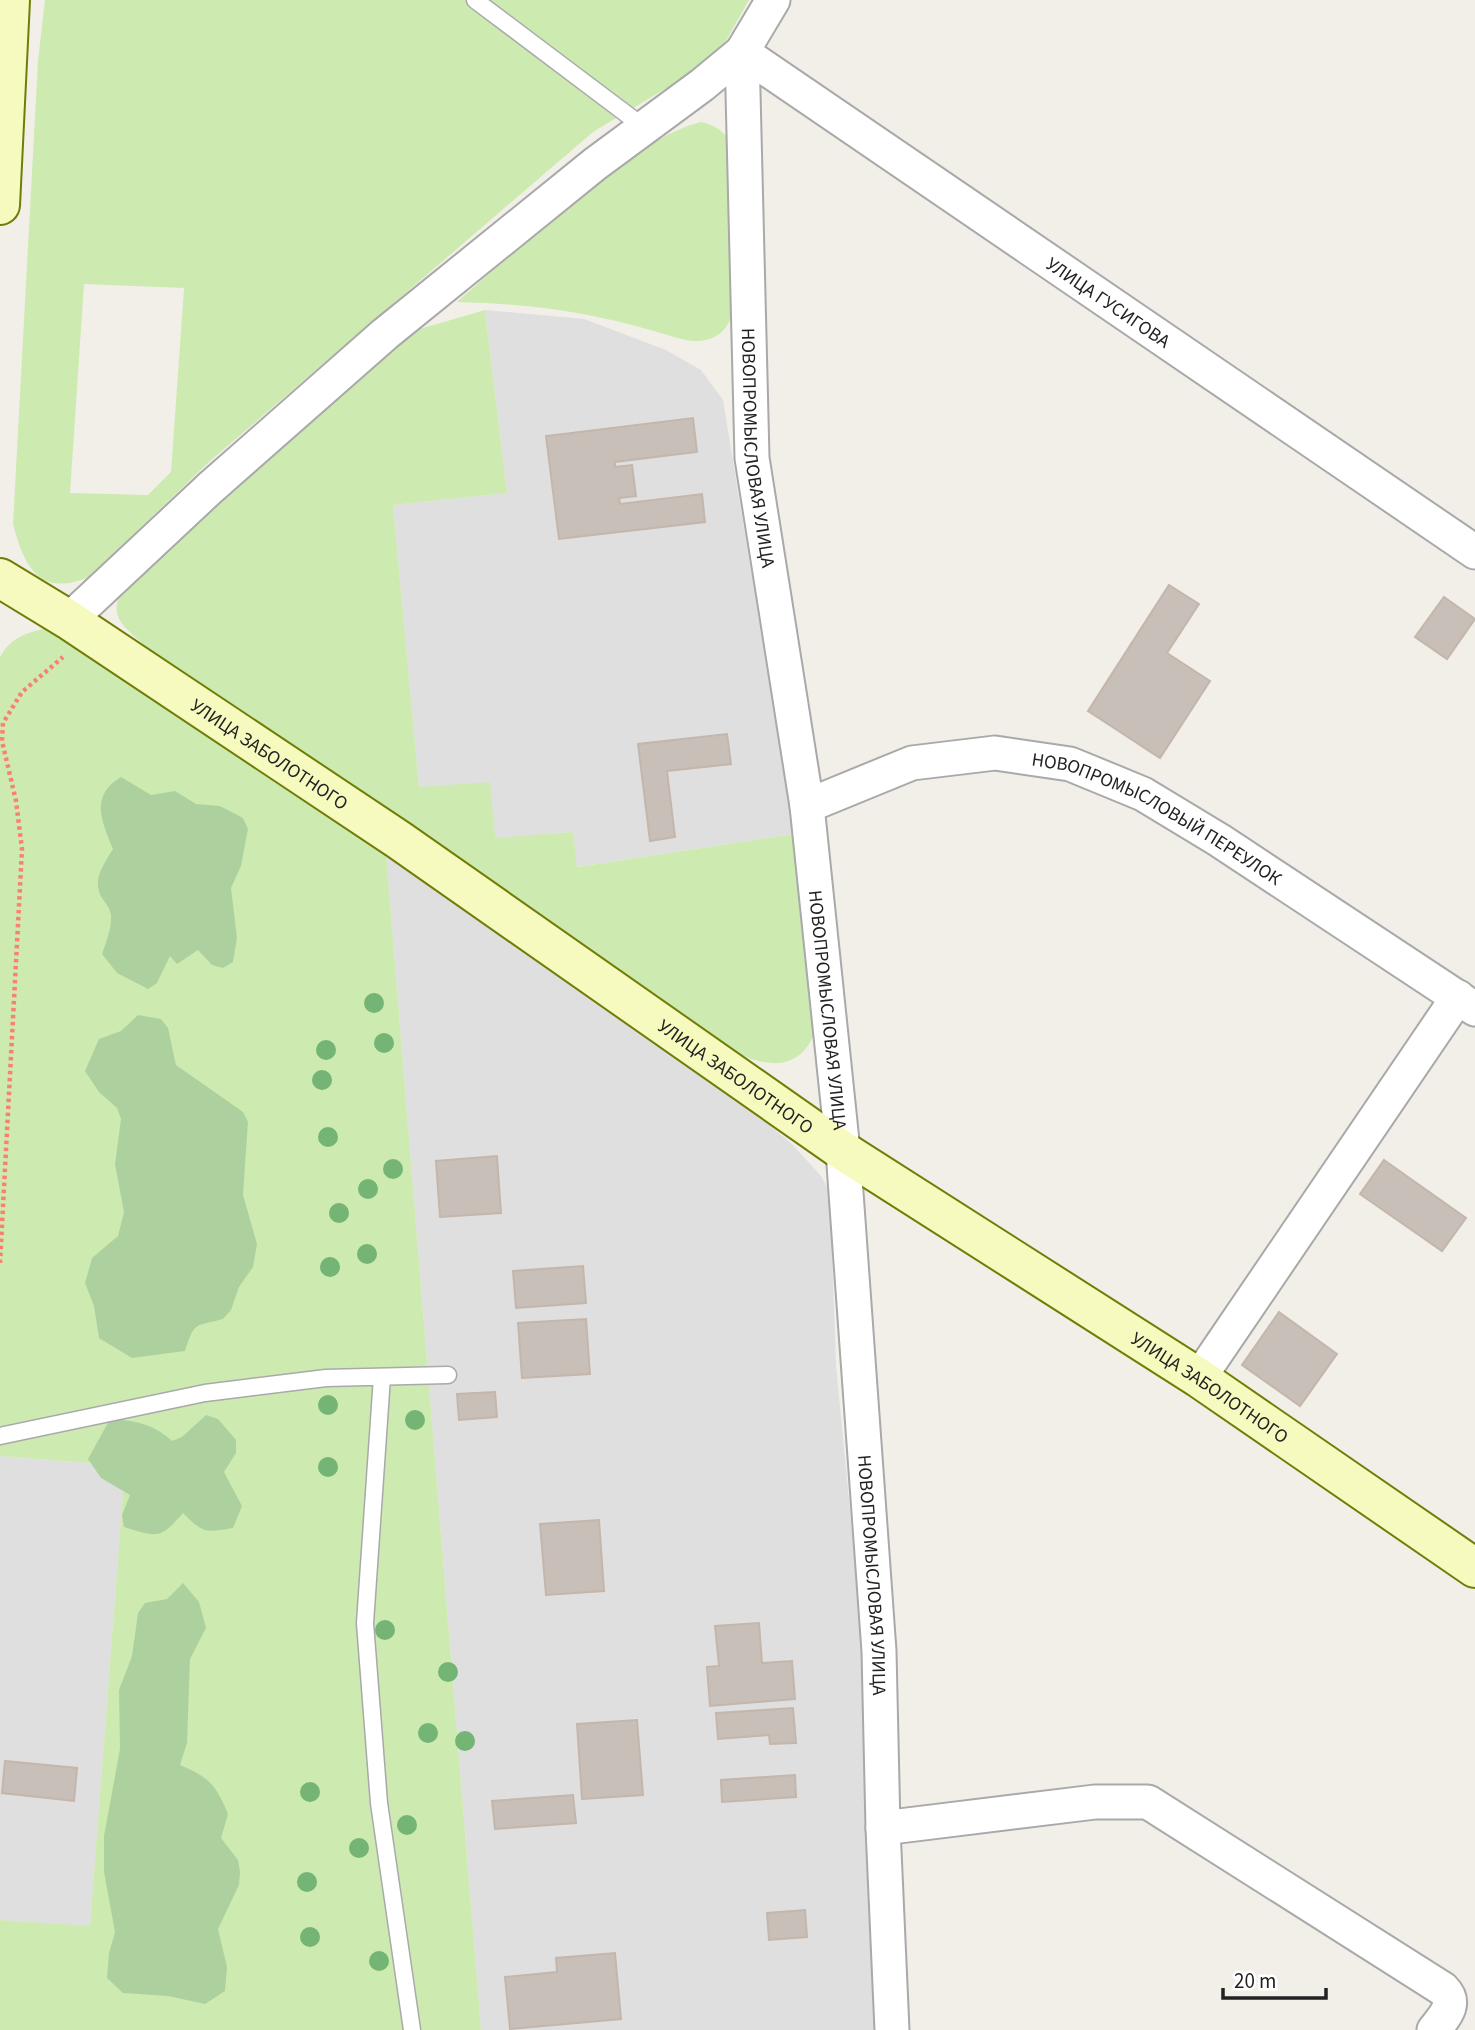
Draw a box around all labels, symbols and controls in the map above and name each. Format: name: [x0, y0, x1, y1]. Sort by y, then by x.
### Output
street label: УЛИЦА ГУСИГОВА: [1040, 251, 1176, 356]
street label: НОВОПРОМЫСЛОВАЯ УЛИЦА: [734, 328, 781, 570]
street label: УЛИЦА ЗАБОЛОТНОГО: [185, 693, 353, 817]
street label: НОВОПРОМЫСЛОВЫЙ ПЕРЕУЛОК: [1030, 747, 1286, 893]
street label: НОВОПРОМЫСЛОВАЯ УЛИЦА: [801, 889, 853, 1132]
street label: УЛИЦА ЗАБОЛОТНОГО: [652, 1013, 819, 1141]
street label: УЛИЦА ЗАБОЛОТНОГО: [1125, 1326, 1294, 1451]
street label: НОВОПРОМЫСЛОВАЯ УЛИЦА: [850, 1454, 892, 1696]
scale bar: [1223, 1956, 1326, 2000]
text: 20 m: [1234, 1966, 1276, 1996]

